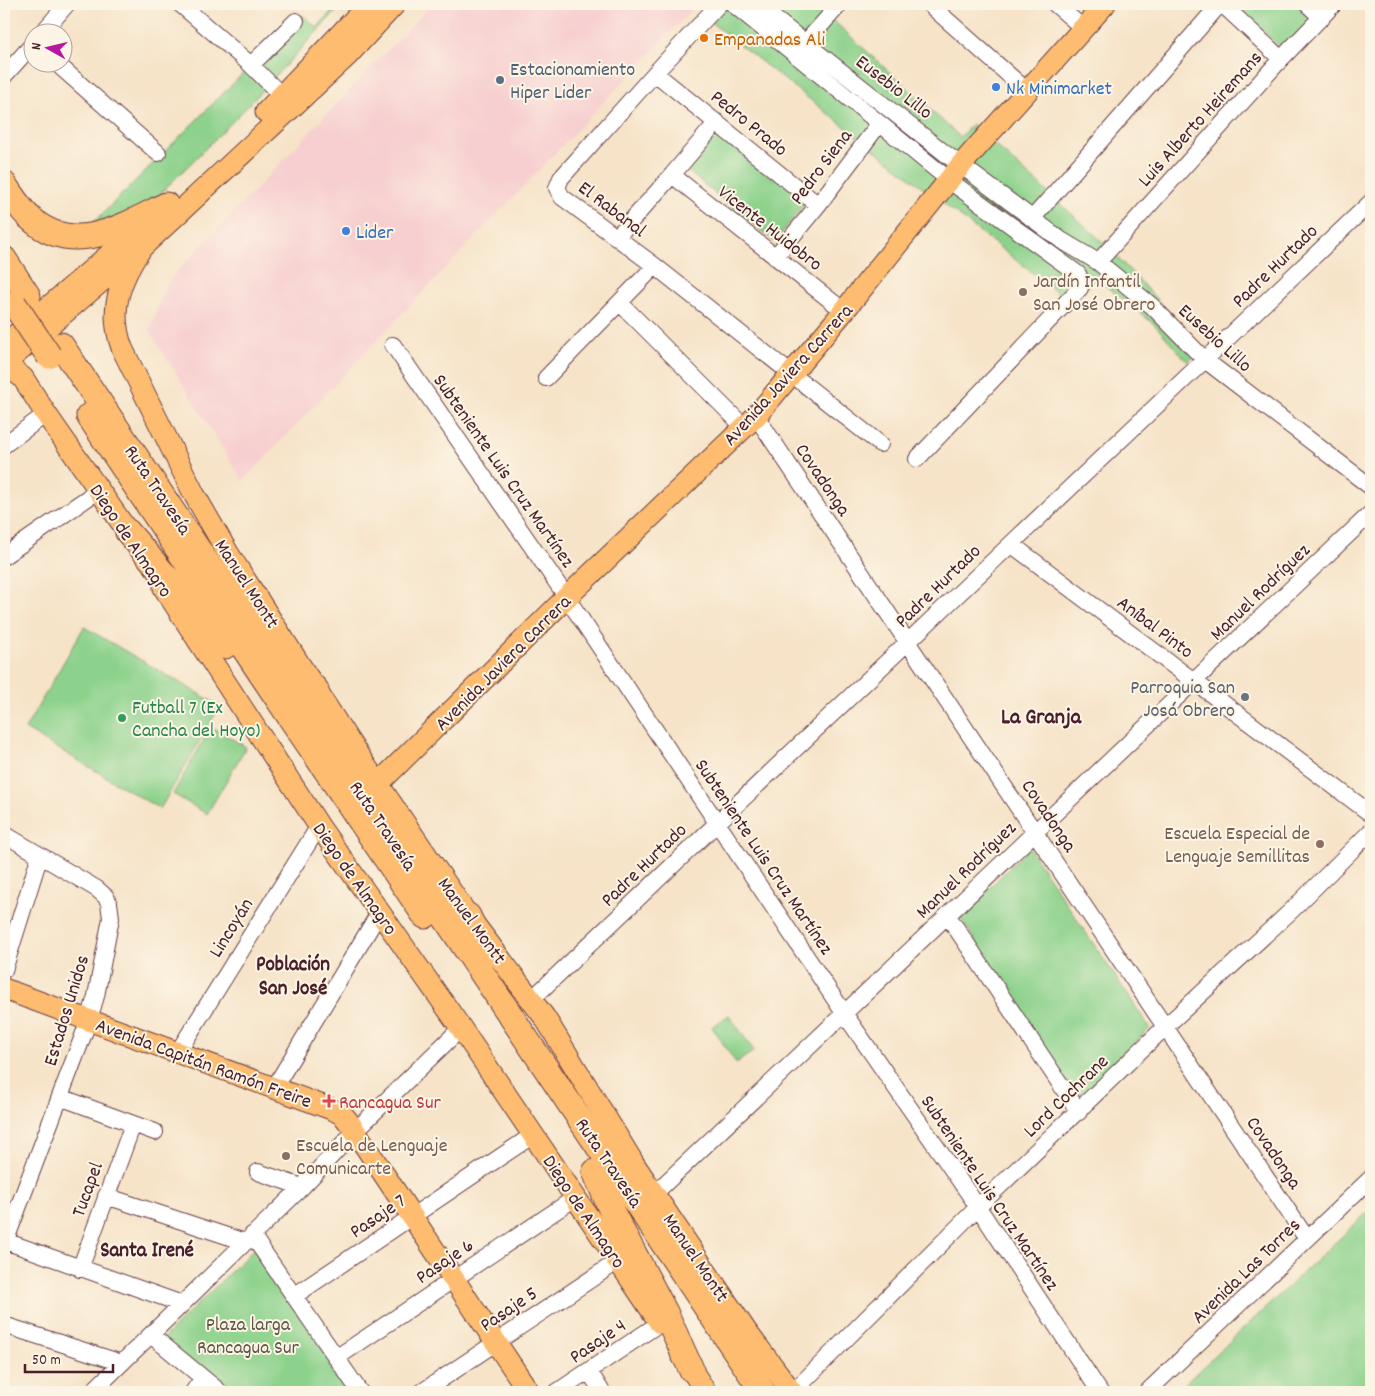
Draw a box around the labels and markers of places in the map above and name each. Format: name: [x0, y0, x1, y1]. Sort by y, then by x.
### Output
place label: Empanadas Ali: [714, 27, 825, 55]
marker: Empanadas Ali: [698, 32, 710, 44]
place label: Estacionamiento Hiper Lider: [510, 57, 635, 108]
marker: Estacionamiento Hiper Lider: [494, 74, 506, 86]
place label: Nk Minimarket: [1006, 76, 1112, 104]
marker: Nk Minimarket: [990, 81, 1002, 93]
place label: Lider: [356, 220, 394, 248]
marker: Lider: [340, 225, 352, 237]
place label: Jardín Infantil San José Obrero: [1033, 269, 1156, 320]
marker: Jardín Infantil San José Obrero: [1017, 286, 1029, 298]
place label: Parroquia San Josá Obrero: [1130, 675, 1235, 726]
marker: Parroquia San Josá Obrero: [1239, 691, 1251, 703]
place label: Futball 7 (Ex Cancha del Hoyo): [132, 695, 260, 746]
marker: Futball 7 (Ex Cancha del Hoyo): [116, 712, 128, 724]
place label: Escuela Especial de Lenguaje Semillitas: [1164, 821, 1310, 872]
marker: Escuela Especial de Lenguaje Semillitas: [1314, 838, 1326, 850]
place label: Rancagua Sur: [339, 1090, 442, 1118]
marker: Rancagua Sur: [323, 1095, 335, 1107]
place label: Escuela de Lenguaje Comunicarte: [296, 1133, 448, 1184]
marker: Escuela de Lenguaje Comunicarte: [280, 1150, 292, 1162]

